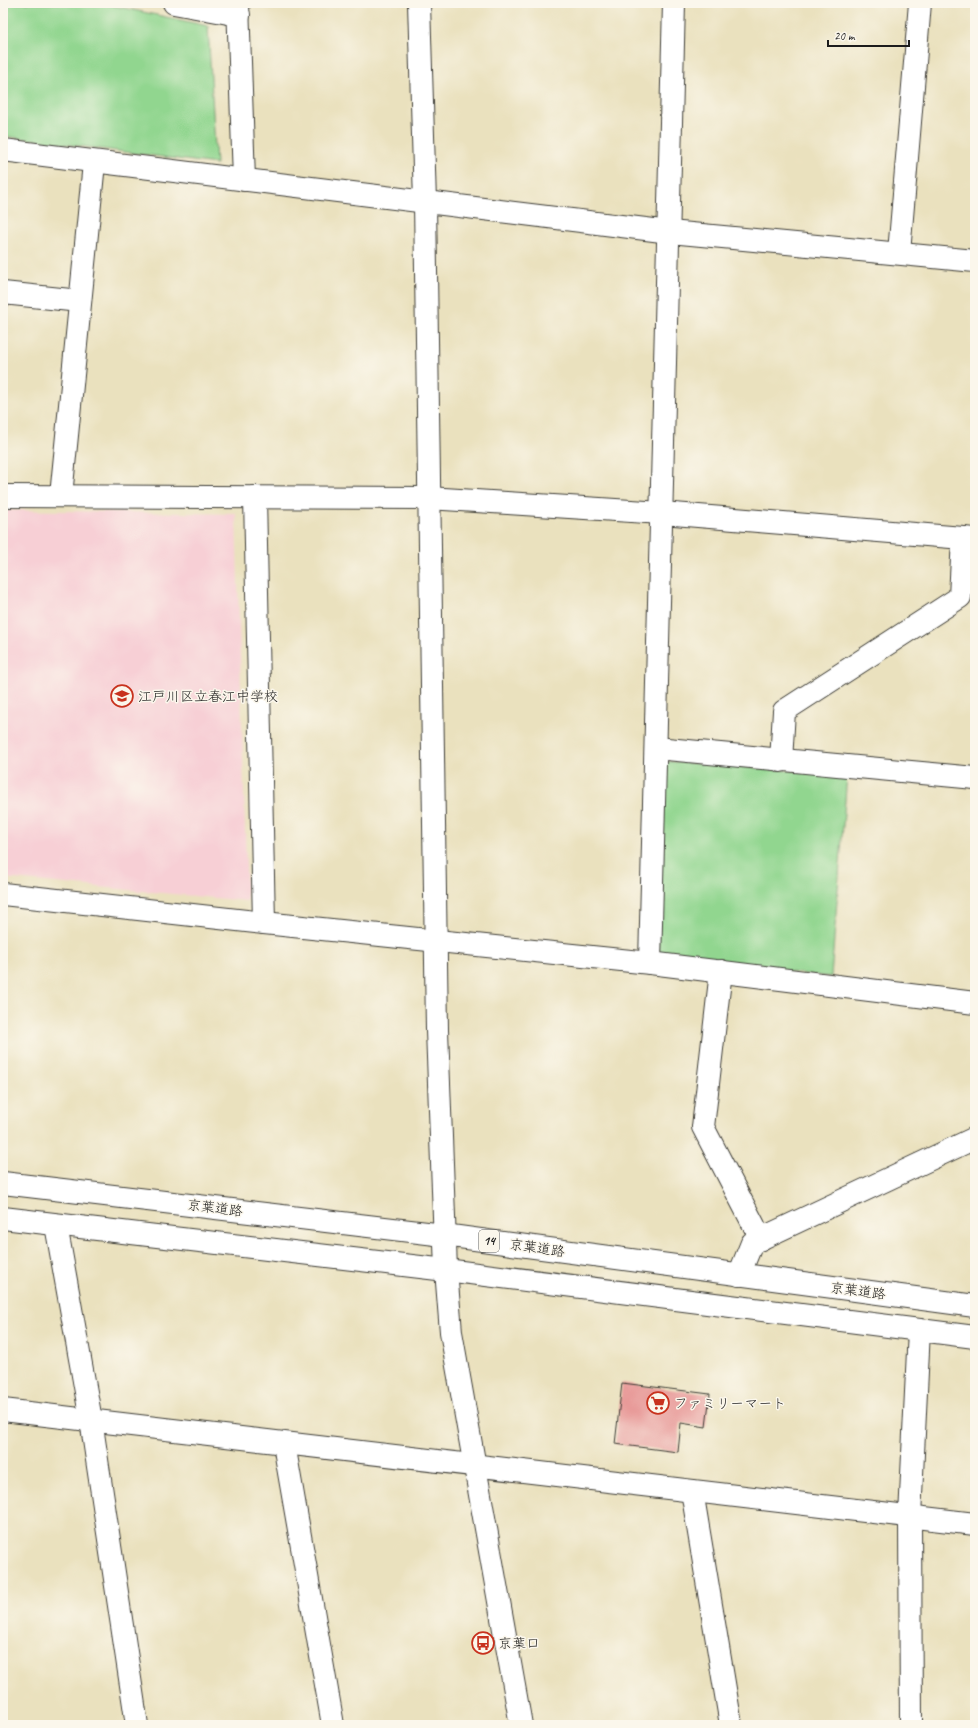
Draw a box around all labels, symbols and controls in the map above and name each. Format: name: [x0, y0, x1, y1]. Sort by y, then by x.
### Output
scale bar: [828, 22, 909, 48]
text: 20 m: [834, 28, 856, 44]
school or university icon: 江戸川区立春江中学校: [109, 683, 135, 709]
place label: 江戸川区立春江中学校: [138, 688, 278, 705]
street label: 京葉道路: [186, 1196, 244, 1220]
road number: 14: [479, 1230, 499, 1252]
street label: 京葉道路: [508, 1236, 566, 1260]
street label: 京葉道路: [829, 1279, 887, 1303]
supermarket icon: ファミリーマート: [645, 1390, 671, 1416]
place label: ファミリーマート: [674, 1395, 786, 1412]
bus stop icon: 京葉口: [470, 1630, 496, 1656]
place label: 京葉口: [498, 1635, 540, 1652]

